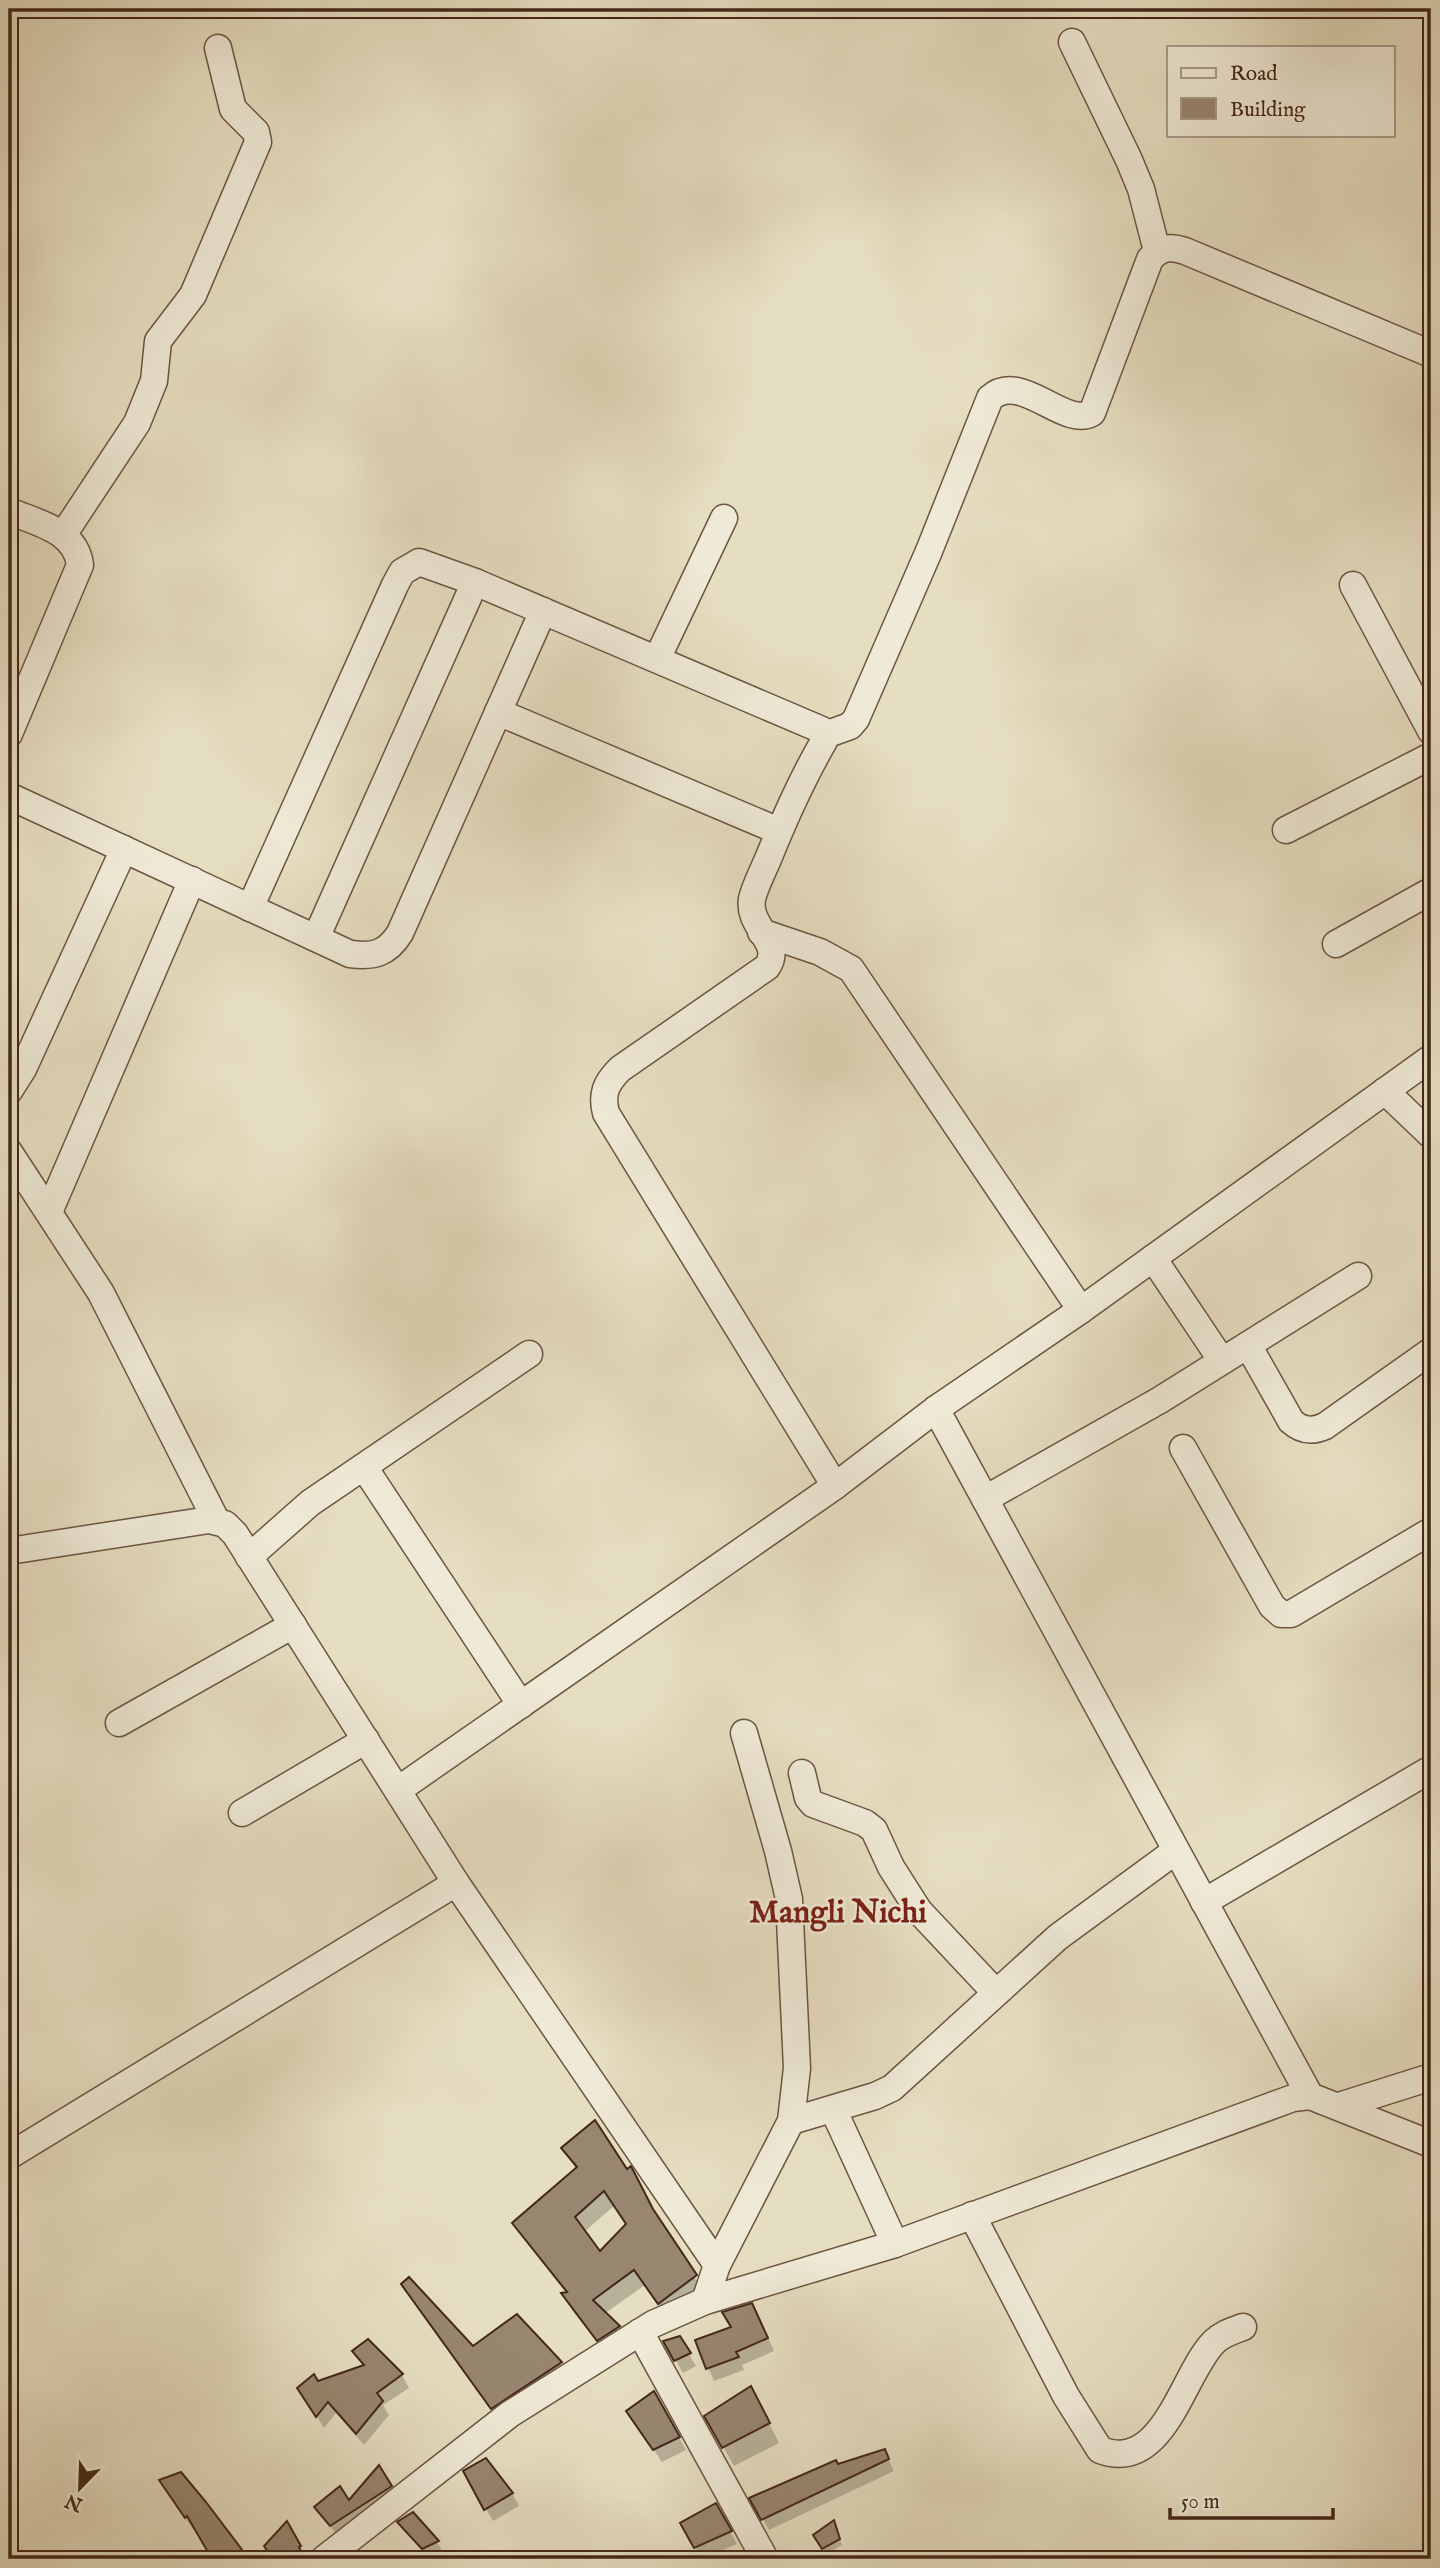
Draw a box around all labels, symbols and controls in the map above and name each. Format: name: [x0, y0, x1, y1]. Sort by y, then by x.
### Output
legend: [1167, 46, 1394, 136]
text: Road: [1230, 61, 1278, 88]
text: Building: [1230, 97, 1306, 124]
district label: Mangli Nichi: [749, 1893, 927, 1934]
north arrow: [46, 2452, 116, 2522]
scale bar: [1170, 2477, 1333, 2521]
text: N: [61, 2487, 87, 2516]
text: 50 m: [1181, 2489, 1220, 2516]

